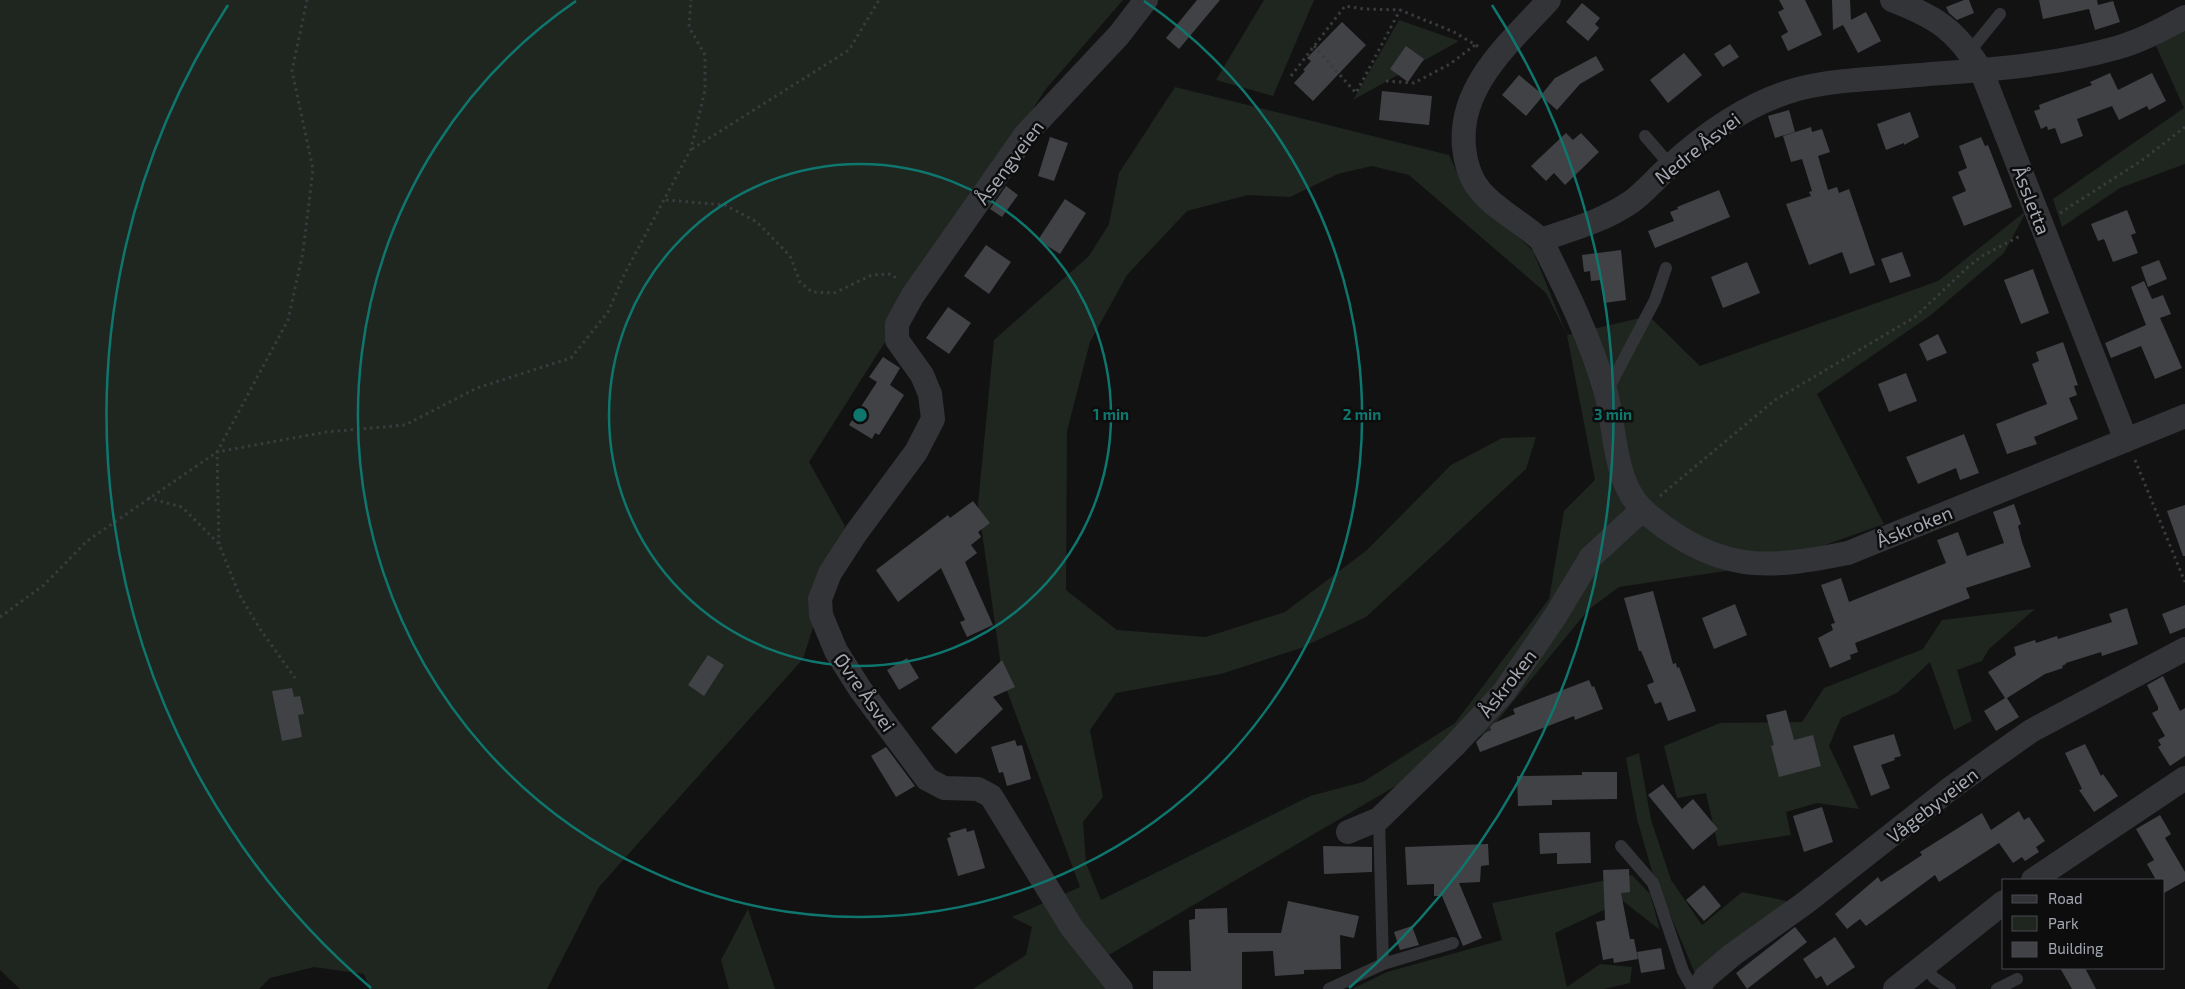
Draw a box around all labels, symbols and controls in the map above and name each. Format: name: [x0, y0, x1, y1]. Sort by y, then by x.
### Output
street label: Nedre Åsvei: [1650, 107, 1744, 189]
street label: Åsengveien: [970, 115, 1048, 209]
street label: Åssletta: [2008, 162, 2056, 238]
text: 1 min: [1093, 405, 1129, 423]
text: 2 min: [1343, 405, 1381, 423]
text: 3 min: [1594, 405, 1632, 423]
centre of rings: [851, 406, 869, 424]
street label: Åskroken: [1873, 500, 1955, 552]
street label: Åskroken: [1473, 644, 1541, 722]
street label: Øvre Åsvei: [830, 648, 900, 736]
street label: Vågebyveien: [1882, 762, 1982, 848]
legend: [2002, 879, 2165, 969]
text: Road: [2048, 889, 2083, 907]
text: Park: [2048, 914, 2079, 932]
text: Building: [2048, 939, 2104, 957]

